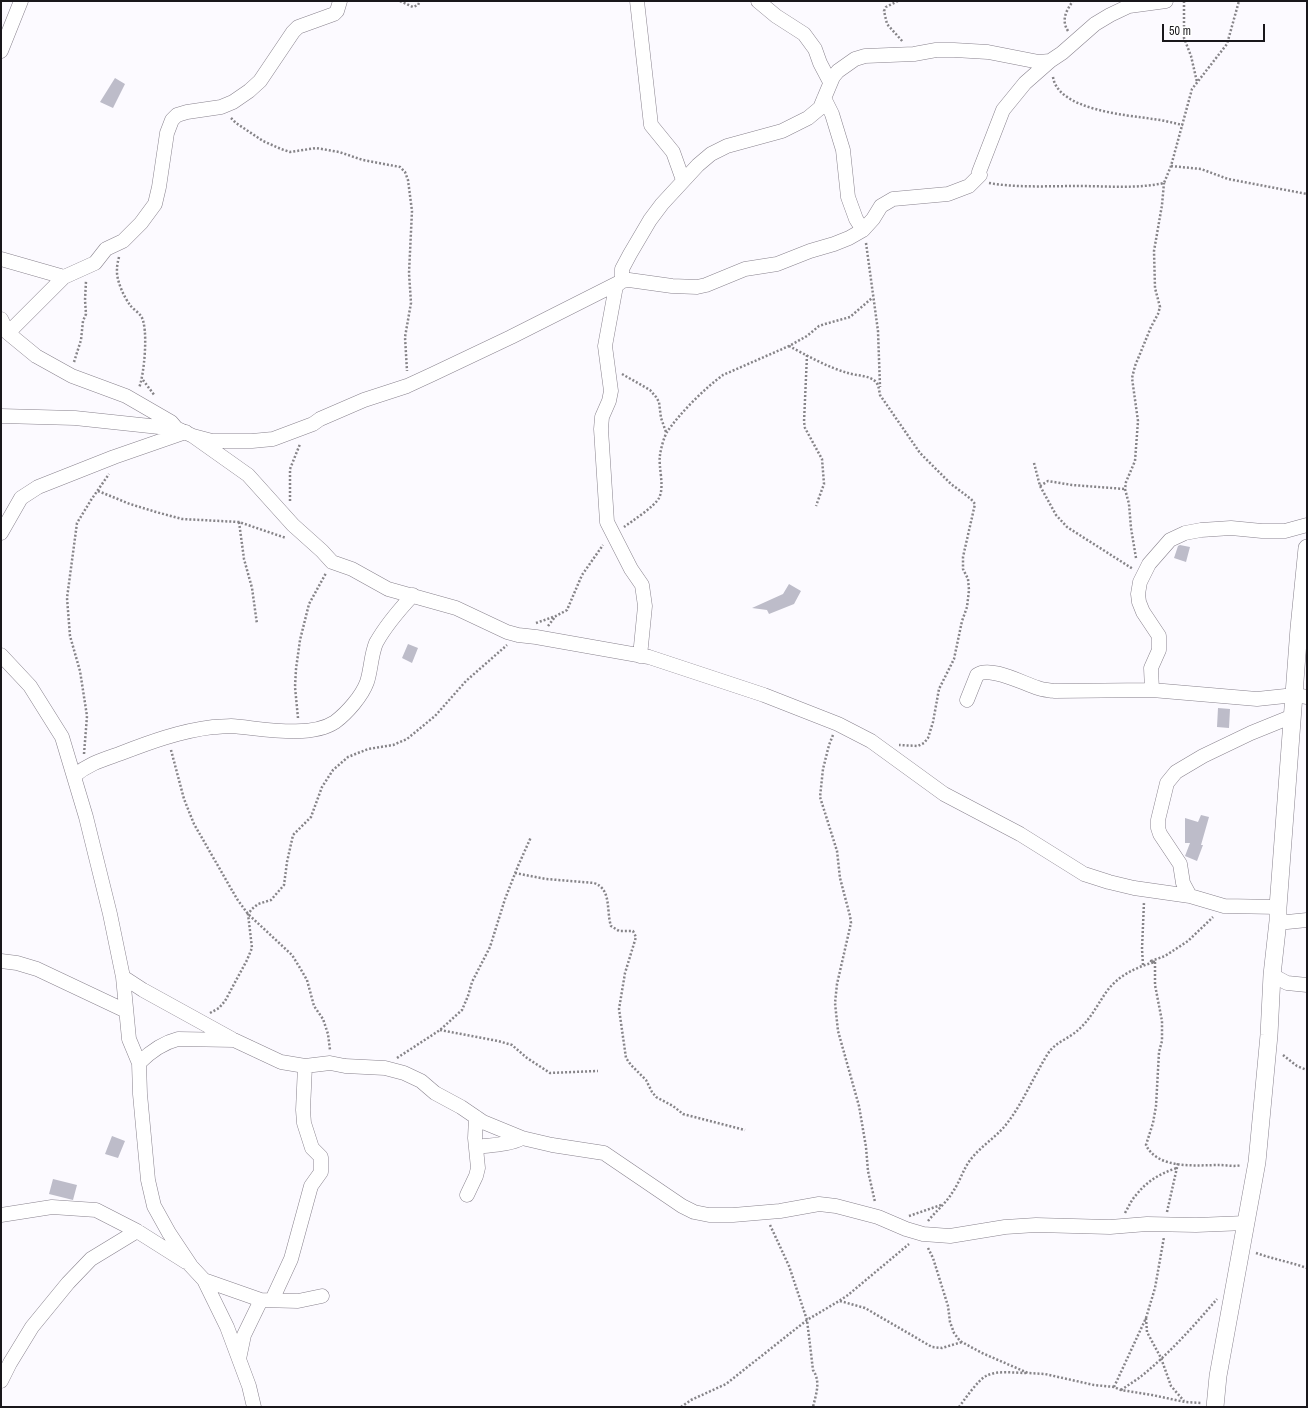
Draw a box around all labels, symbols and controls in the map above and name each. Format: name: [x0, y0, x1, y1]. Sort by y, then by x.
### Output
scale bar: [1164, 16, 1267, 42]
text: 50 m: [1169, 23, 1191, 39]

